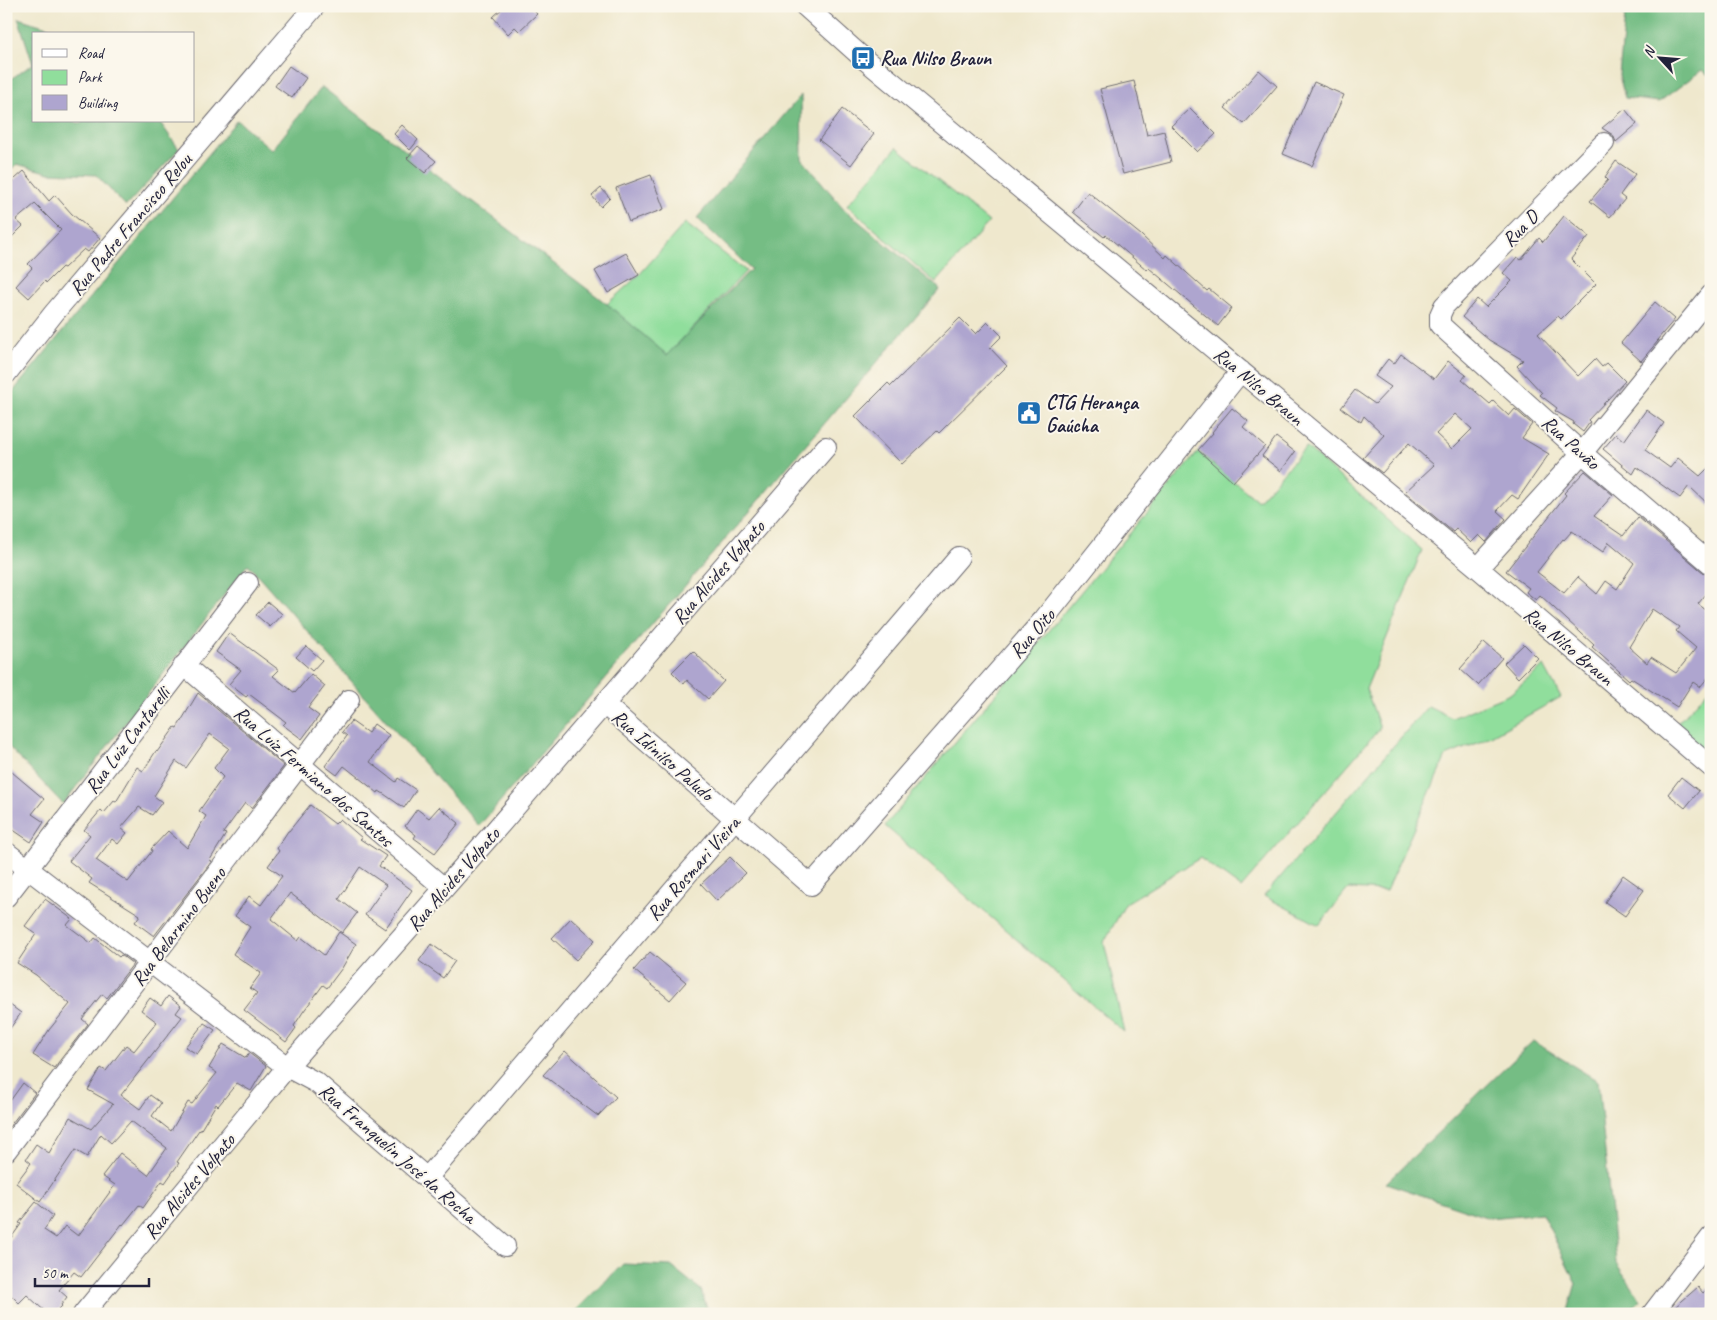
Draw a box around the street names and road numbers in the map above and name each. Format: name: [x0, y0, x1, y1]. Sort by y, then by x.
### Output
street label: Rua Padre Francisco Relou: [64, 147, 198, 301]
street label: Rua D: [1497, 204, 1545, 252]
street label: Rua Nilso Braun: [1209, 342, 1309, 432]
street label: Rua Pavão: [1536, 410, 1606, 476]
street label: Rua Alcides Volpato: [666, 514, 771, 629]
street label: Rua Nilso Braun: [1519, 602, 1619, 692]
street label: Rua Oito: [1004, 603, 1061, 663]
street label: Rua Luiz Cantarelli: [79, 680, 177, 798]
street label: Rua Luiz Fermiano dos Santos: [229, 700, 400, 854]
street label: Rua Idinilso Paludo: [607, 704, 720, 808]
street label: Rua Rosmari Vieira: [641, 810, 747, 926]
street label: Rua Alcides Volpato: [401, 821, 506, 936]
street label: Rua Belarmino Bueno: [125, 861, 232, 991]
street label: Rua Franquelin José da Rocha: [314, 1078, 483, 1230]
street label: Rua Alcides Volpato: [138, 1128, 241, 1244]

